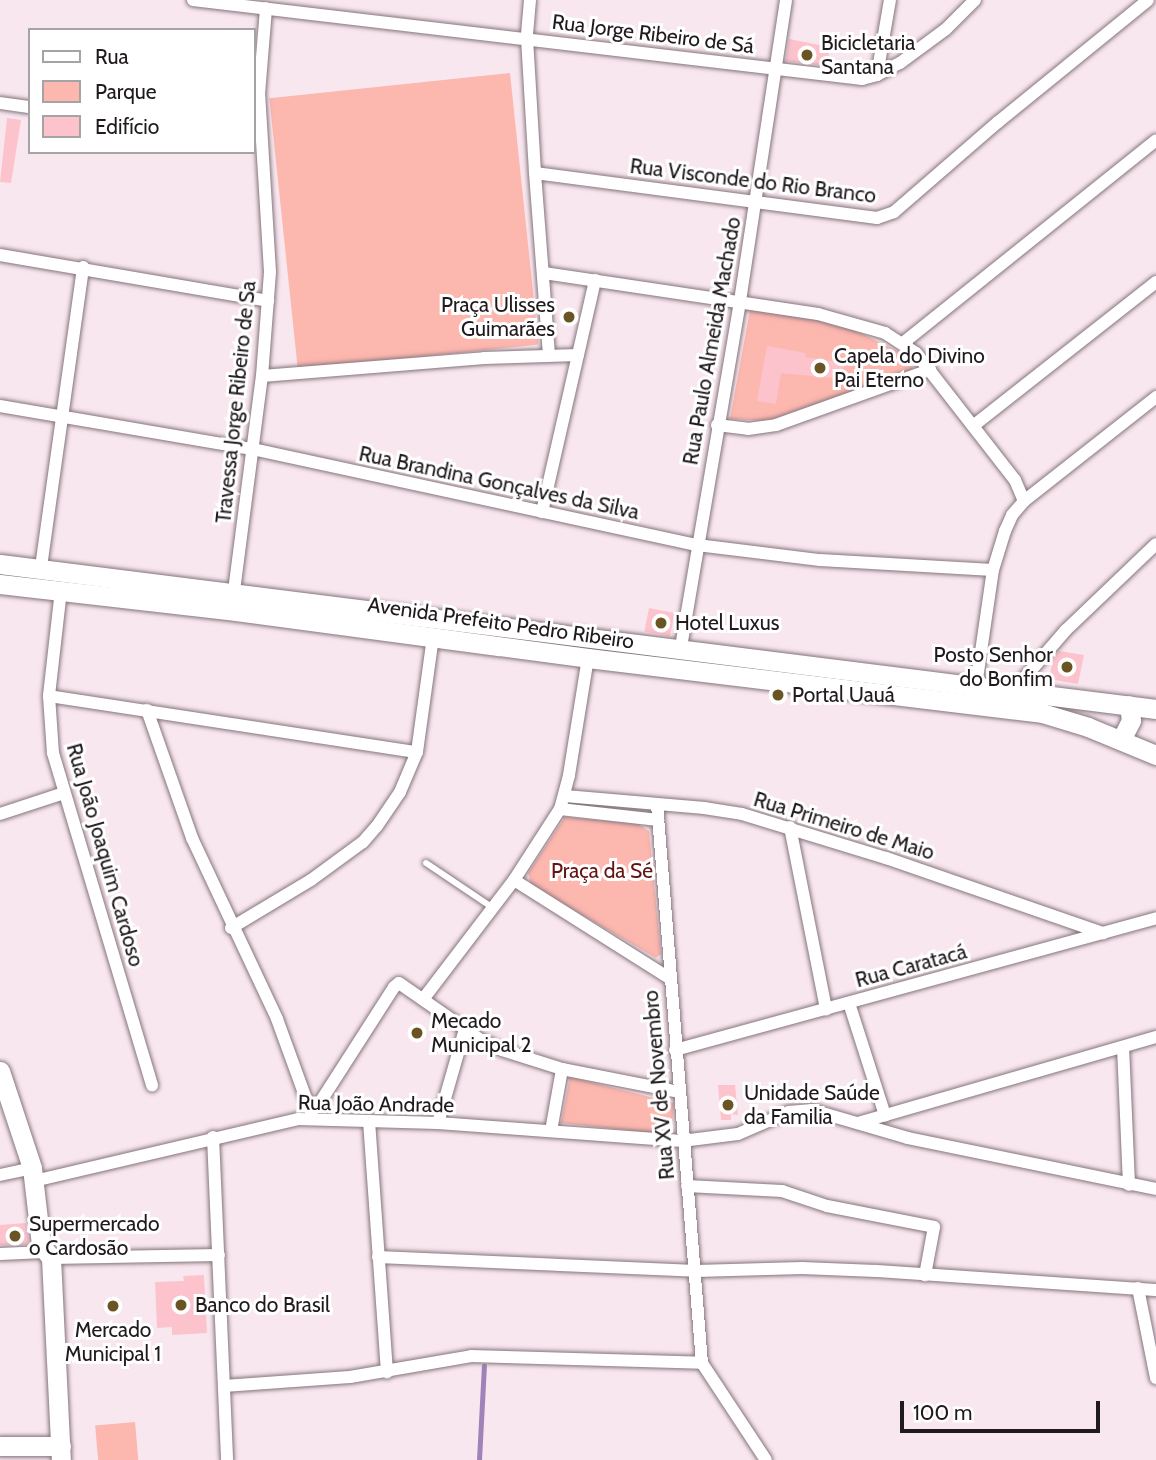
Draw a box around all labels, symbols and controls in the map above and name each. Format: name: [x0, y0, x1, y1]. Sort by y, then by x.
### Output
street label: Rua Jorge Ribeiro de Sá: [551, 9, 755, 59]
legend: [28, 28, 256, 154]
place label: Bicicletaria Santana: [821, 30, 915, 80]
text: Rua: [95, 44, 129, 69]
marker: Bicicletaria Santana: [799, 47, 815, 63]
text: Parque: [95, 79, 157, 104]
text: Edifício: [95, 114, 159, 139]
street label: Rua Visconde do Rio Branco: [629, 153, 877, 209]
street label: Rua Paulo Almeida Machado: [678, 215, 746, 467]
street label: Travessa Jorge Ribeiro de Sa: [211, 280, 261, 524]
place label: Praça Ulisses Guimarães: [441, 292, 555, 342]
marker: Praça Ulisses Guimarães: [561, 309, 577, 325]
place label: Capela do Divino Pai Eterno: [834, 343, 985, 393]
marker: Capela do Divino Pai Eterno: [812, 360, 828, 376]
street label: Rua Brandina Gonçalves da Silva: [357, 441, 641, 525]
street label: Avenida Prefeito Pedro Ribeiro: [366, 592, 636, 654]
place label: Hotel Luxus: [675, 610, 779, 636]
marker: Hotel Luxus: [653, 615, 669, 631]
place label: Posto Senhor do Bonfim: [933, 642, 1053, 692]
marker: Posto Senhor do Bonfim: [1059, 659, 1075, 675]
place label: Portal Uauá: [792, 682, 895, 708]
marker: Portal Uauá: [770, 687, 786, 703]
street label: Rua João Joaquim Cardoso: [61, 741, 149, 969]
street label: Rua Primeiro de Maio: [751, 787, 937, 865]
park label: Praça da Sé: [551, 858, 653, 884]
street label: Rua Caratacá: [853, 939, 969, 993]
street label: Rua XV de Novembro: [638, 989, 680, 1181]
place label: Mecado Municipal 2: [431, 1008, 531, 1058]
marker: Mecado Municipal 2: [409, 1025, 425, 1041]
place label: Unidade Saúde da Familia: [744, 1080, 880, 1130]
street label: Rua João Andrade: [298, 1090, 454, 1118]
marker: Unidade Saúde da Familia: [718, 1095, 738, 1115]
place label: Supermercado o Cardosão: [29, 1211, 160, 1261]
marker: Supermercado o Cardosão: [7, 1228, 23, 1244]
place label: Banco do Brasil: [195, 1292, 330, 1318]
marker: Banco do Brasil: [173, 1297, 189, 1313]
marker: Mercado Municipal 1: [105, 1298, 121, 1314]
place label: Mercado Municipal 1: [65, 1317, 161, 1367]
scale bar: [904, 1386, 1104, 1430]
text: 100 m: [913, 1400, 972, 1425]

